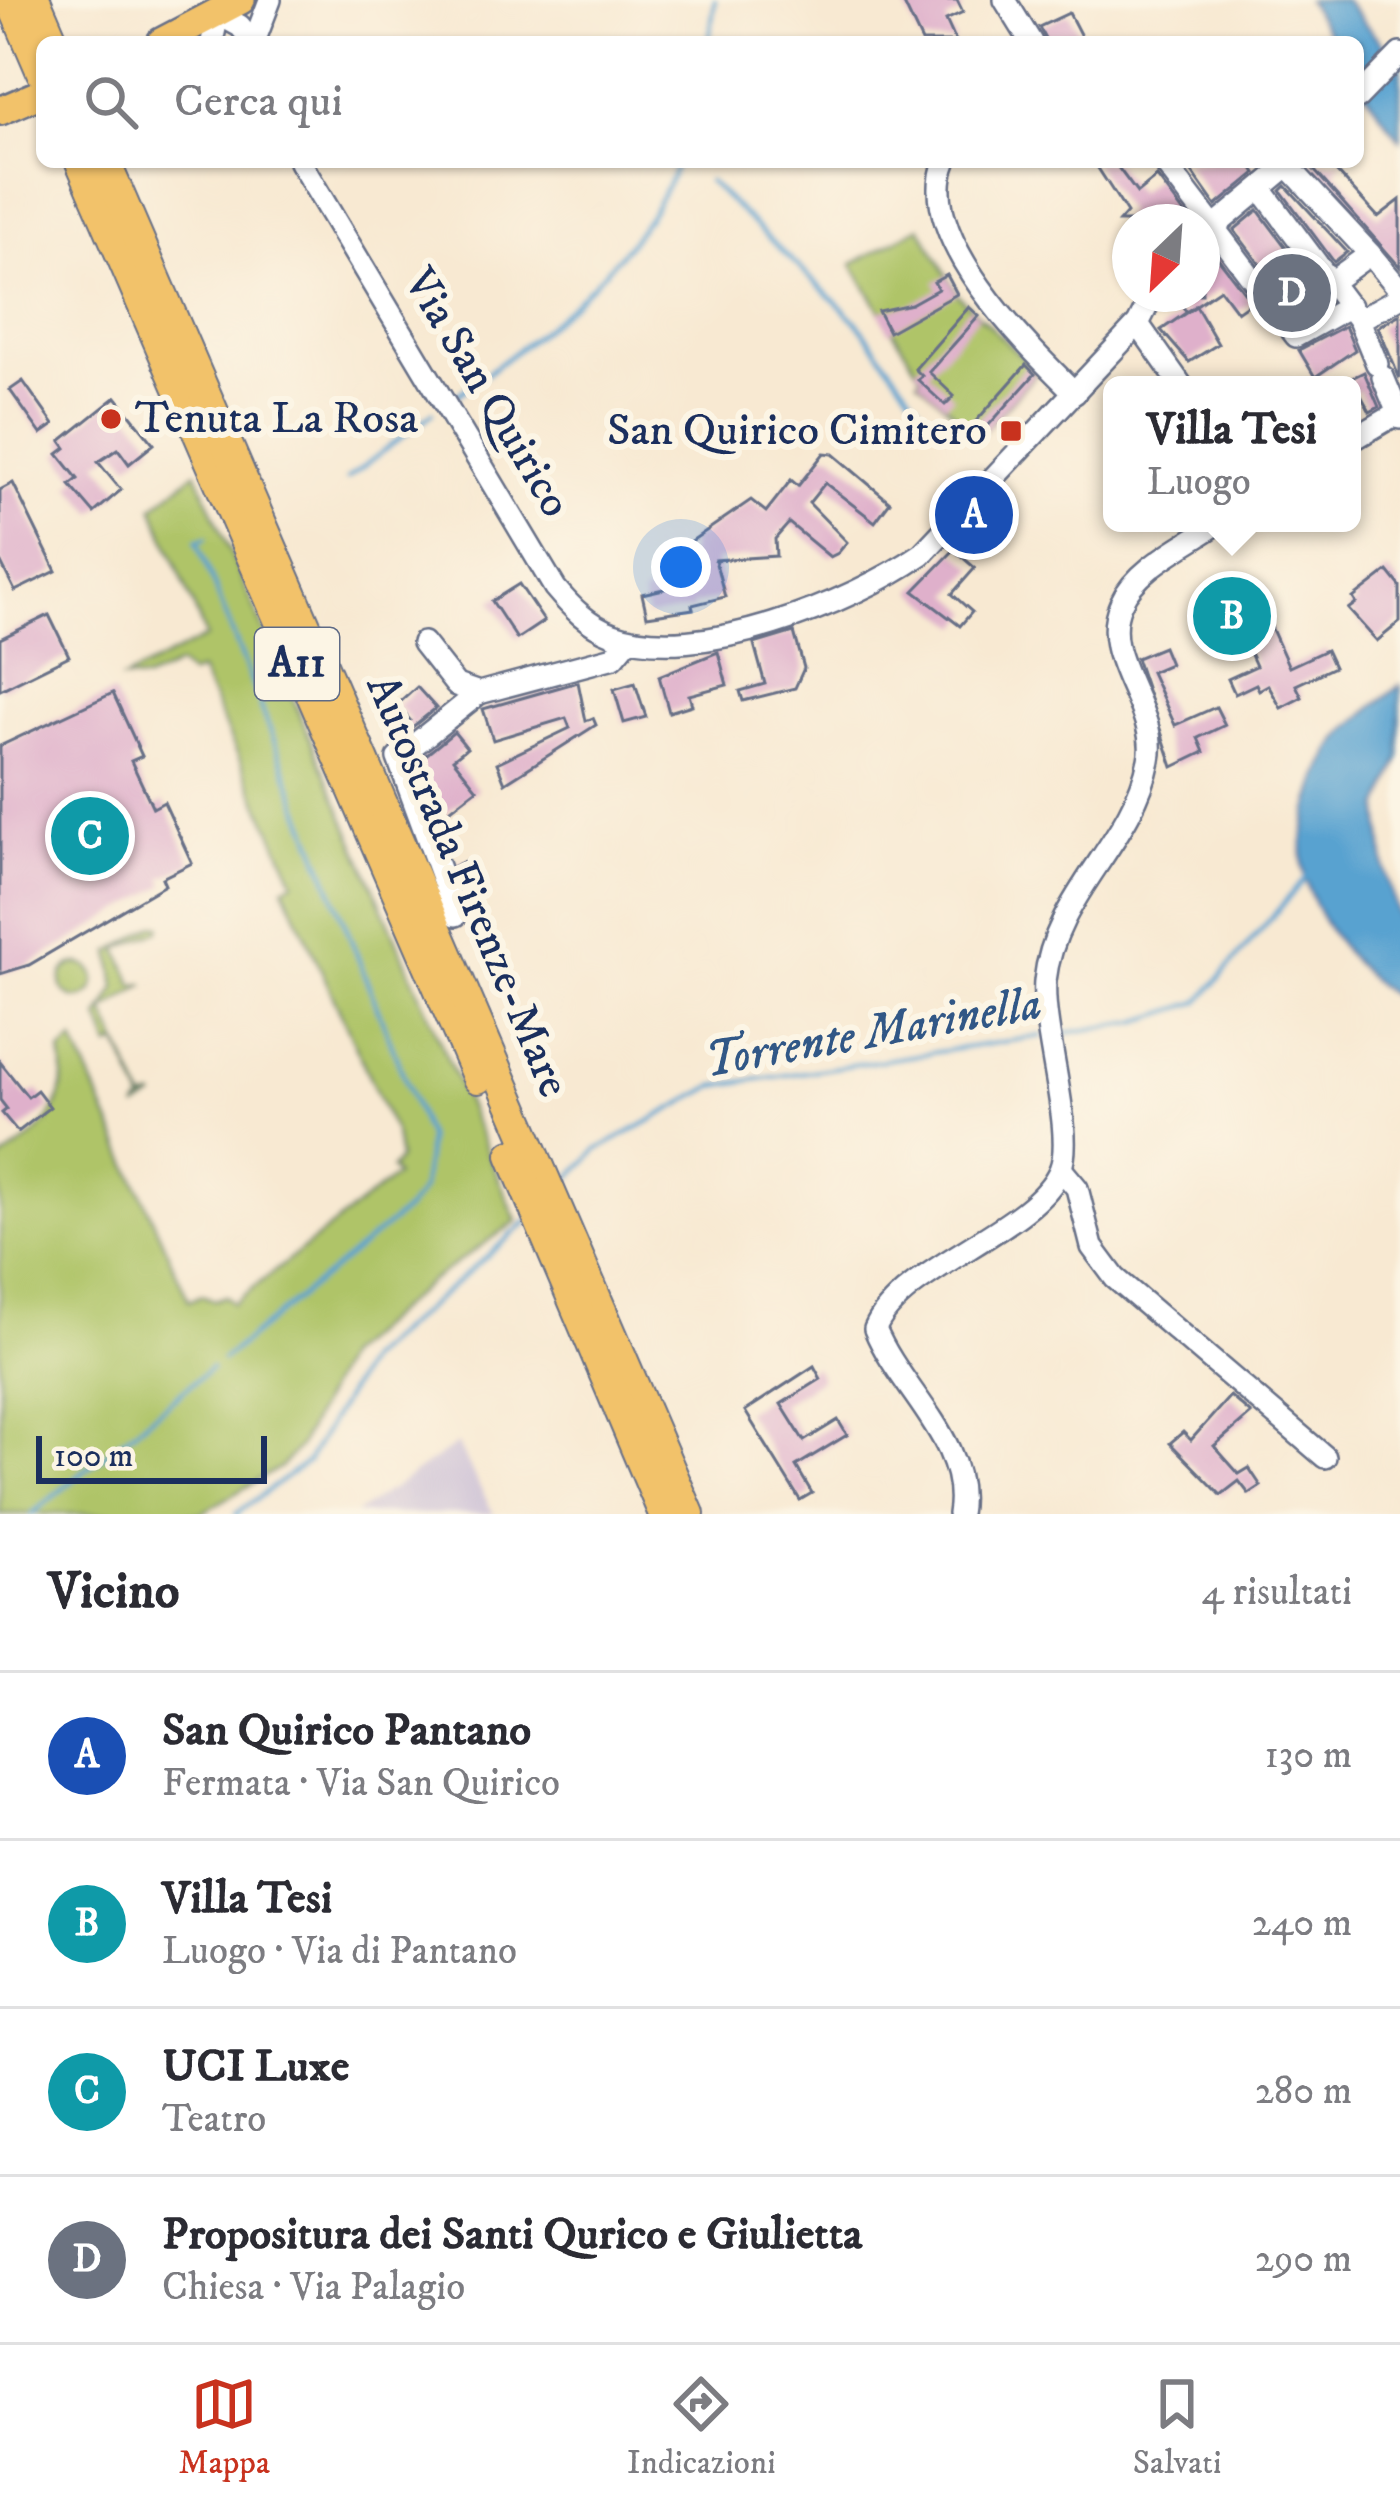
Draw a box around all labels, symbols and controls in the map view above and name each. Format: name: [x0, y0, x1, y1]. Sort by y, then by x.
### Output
search box: [36, 36, 1364, 168]
icon: search: [78, 69, 144, 135]
text: Cerca qui: [174, 74, 343, 130]
north arrow: [1112, 204, 1220, 312]
pin: D: [1253, 248, 1331, 338]
street label: Via San Quirico: [390, 257, 583, 528]
popup: [1103, 376, 1361, 532]
place label: Tenuta La Rosa: [135, 391, 418, 447]
text: Villa Tesi: [1147, 402, 1317, 458]
place label: San Quirico Cimitero: [607, 403, 987, 459]
marker: Tenuta La Rosa: [98, 406, 124, 432]
marker: San Quirico Cimitero: [998, 418, 1024, 444]
text: Luogo: [1147, 458, 1251, 507]
pin: A: [935, 470, 1013, 560]
your location: [651, 537, 711, 597]
pin: B: [1193, 571, 1271, 661]
road number: A11: [255, 628, 339, 700]
street label: Autostrada Firenze-Mare: [353, 666, 581, 1106]
pin: C: [51, 791, 129, 881]
water label: Torrente Marinella: [700, 974, 1046, 1092]
scale bar: [36, 1430, 267, 1483]
text: 100 m: [54, 1436, 133, 1477]
text: Vicino: [48, 1560, 179, 1624]
text: 4 risultati: [1202, 1568, 1352, 1617]
text: San Quirico Pantano: [162, 1703, 531, 1759]
text: A: [75, 1731, 99, 1780]
text: 130 m: [1264, 1731, 1352, 1780]
text: Fermata · Via San Quirico: [162, 1759, 560, 1808]
text: Villa Tesi: [162, 1871, 332, 1927]
text: B: [75, 1899, 99, 1948]
text: 240 m: [1252, 1899, 1352, 1948]
text: Luogo · Via di Pantano: [162, 1927, 517, 1976]
text: UCI Luxe: [162, 2039, 349, 2095]
text: C: [74, 2067, 100, 2116]
text: 280 m: [1255, 2067, 1352, 2116]
text: Teatro: [162, 2095, 266, 2144]
text: Propositura dei Santi Qurico e Giulietta: [162, 2207, 862, 2263]
text: D: [72, 2235, 102, 2284]
text: 290 m: [1255, 2235, 1352, 2284]
text: Chiesa · Via Palagio: [162, 2263, 465, 2312]
tab: Mappa: [179, 2371, 270, 2484]
tab: Indicazioni: [627, 2371, 776, 2484]
tab: Salvati: [1133, 2371, 1221, 2484]

